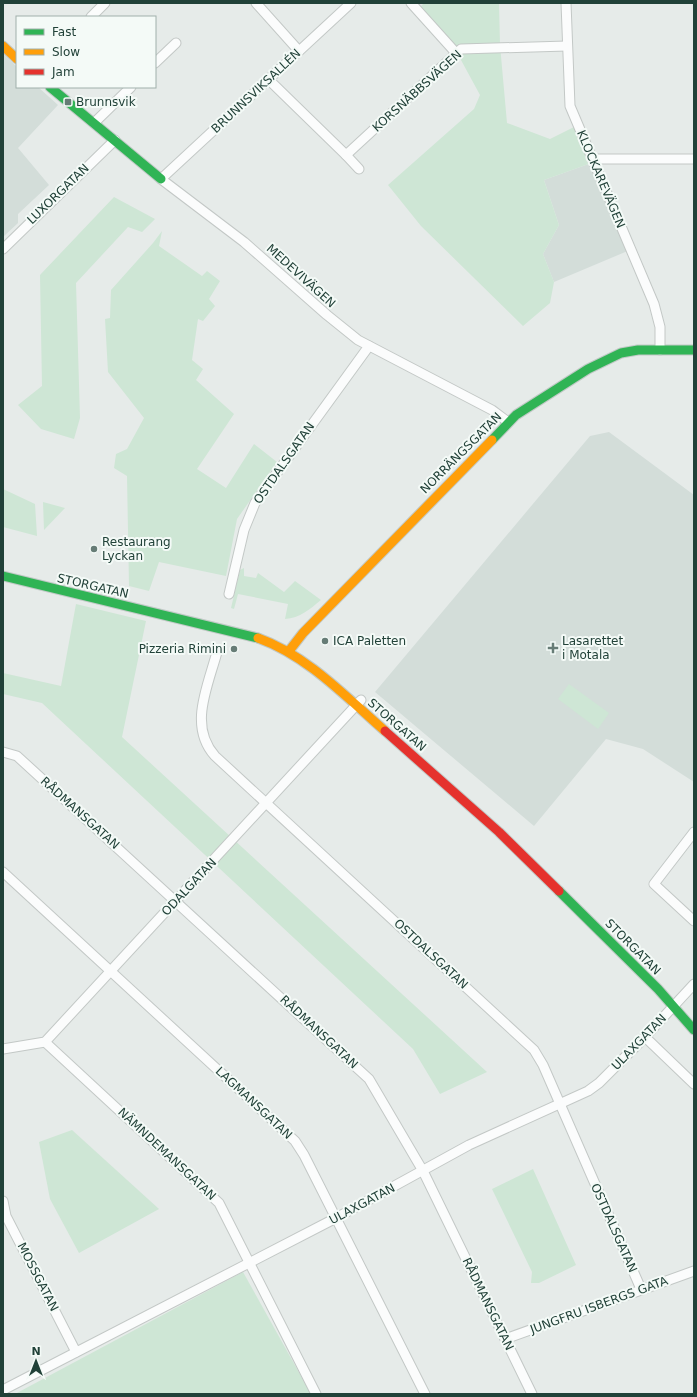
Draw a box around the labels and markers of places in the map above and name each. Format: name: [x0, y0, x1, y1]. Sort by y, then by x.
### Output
place label: Brunnsvik: [76, 95, 136, 109]
marker: Brunnsvik: [63, 97, 73, 107]
place label: Restaurang Lyckan: [102, 535, 171, 563]
marker: Restaurang Lyckan: [89, 544, 99, 554]
place label: ICA Paletten: [333, 634, 406, 648]
place label: Lasarettet i Motala: [562, 634, 623, 662]
marker: ICA Paletten: [320, 636, 330, 646]
place label: Pizzeria Rimini: [139, 642, 226, 656]
marker: Lasarettet i Motala: [547, 642, 559, 654]
marker: Pizzeria Rimini: [229, 644, 239, 654]

